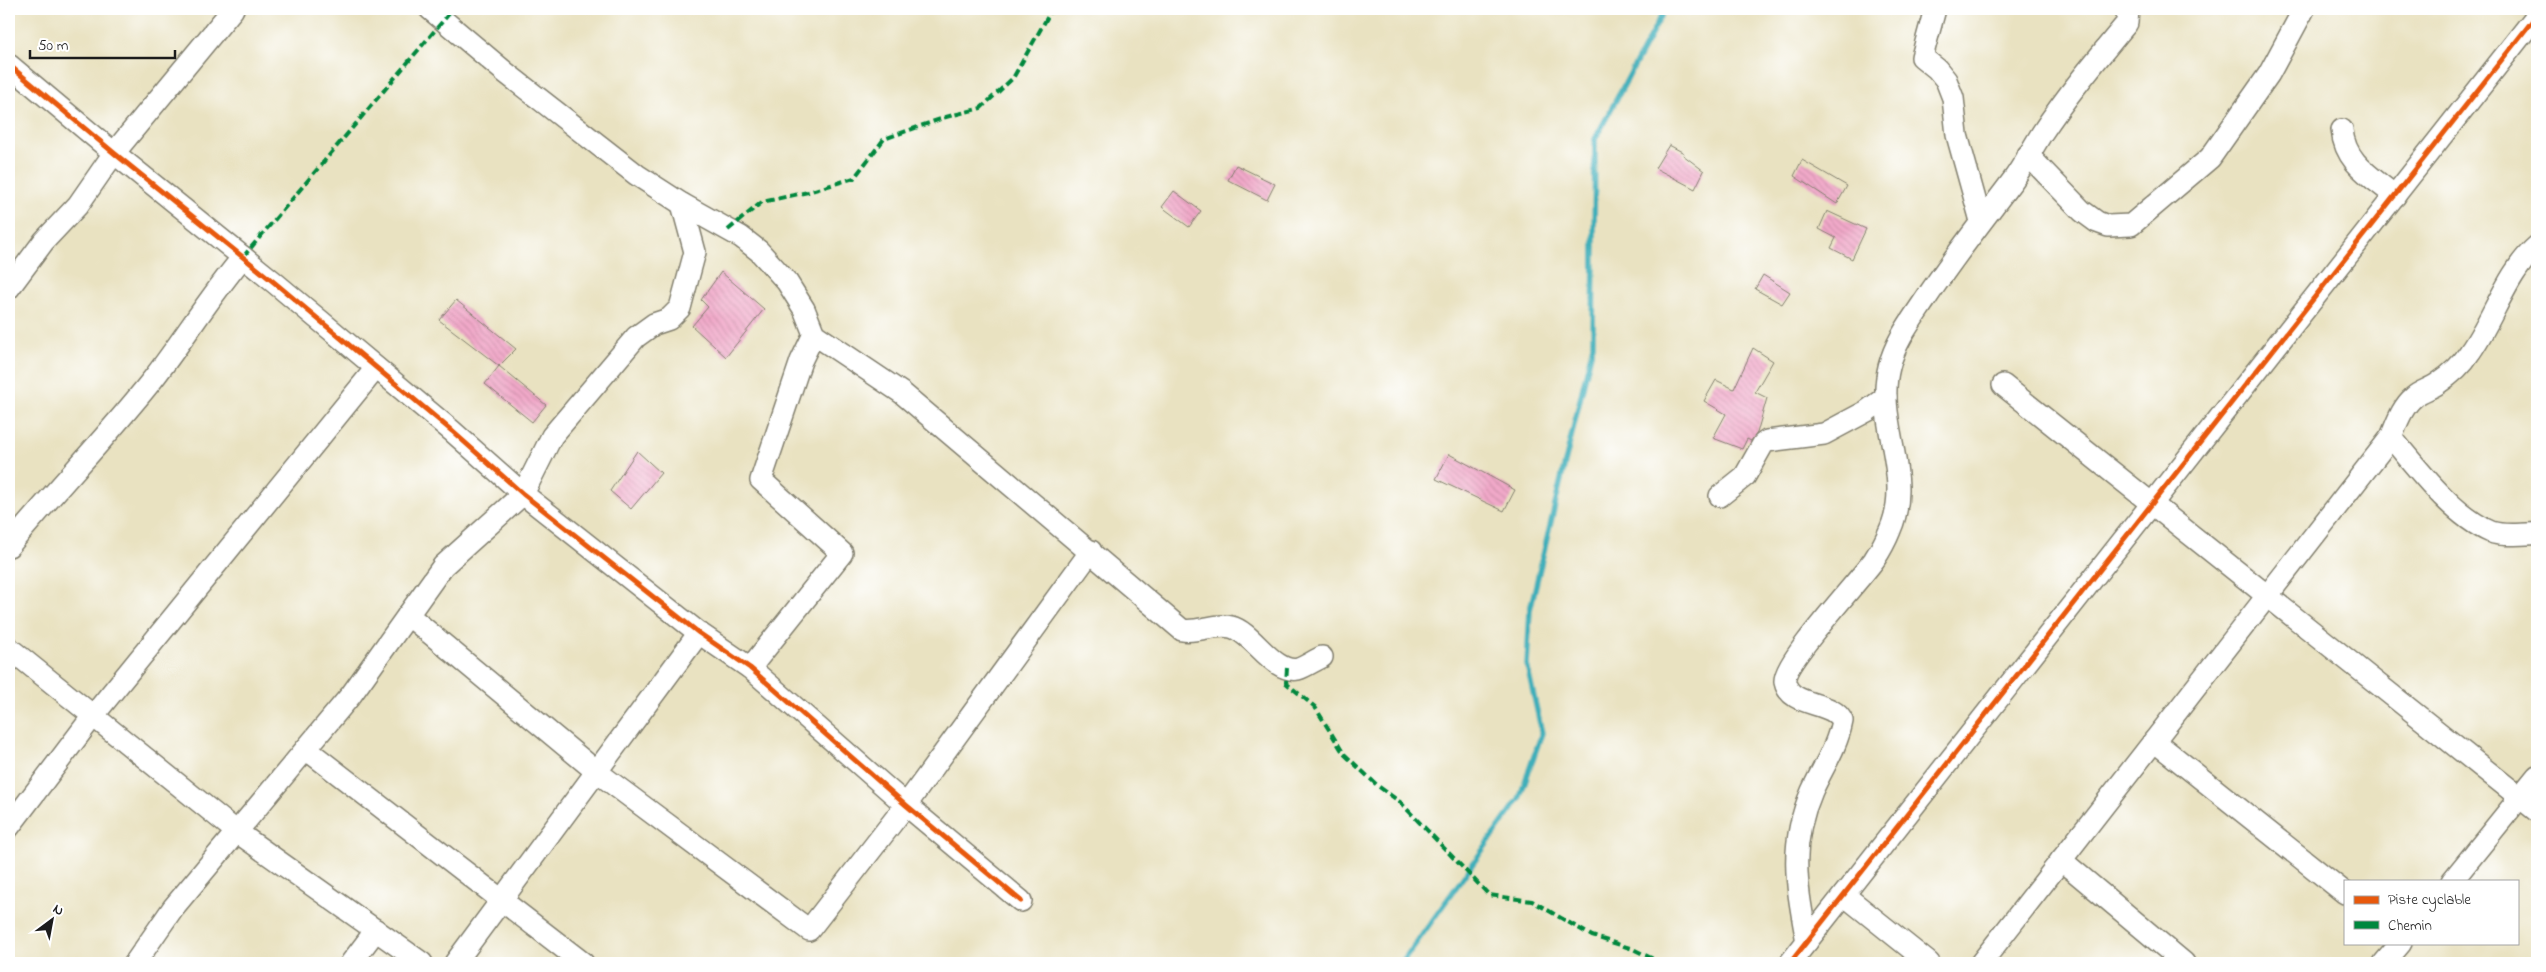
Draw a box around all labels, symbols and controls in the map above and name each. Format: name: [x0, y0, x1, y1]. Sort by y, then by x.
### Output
scale bar: [30, 28, 175, 60]
text: 50 m: [38, 35, 69, 57]
legend: [2344, 880, 2518, 944]
text: Piste cyclable: [2388, 889, 2471, 912]
north arrow: [28, 894, 78, 944]
text: N: [49, 899, 68, 922]
text: Chemin: [2388, 915, 2432, 937]

